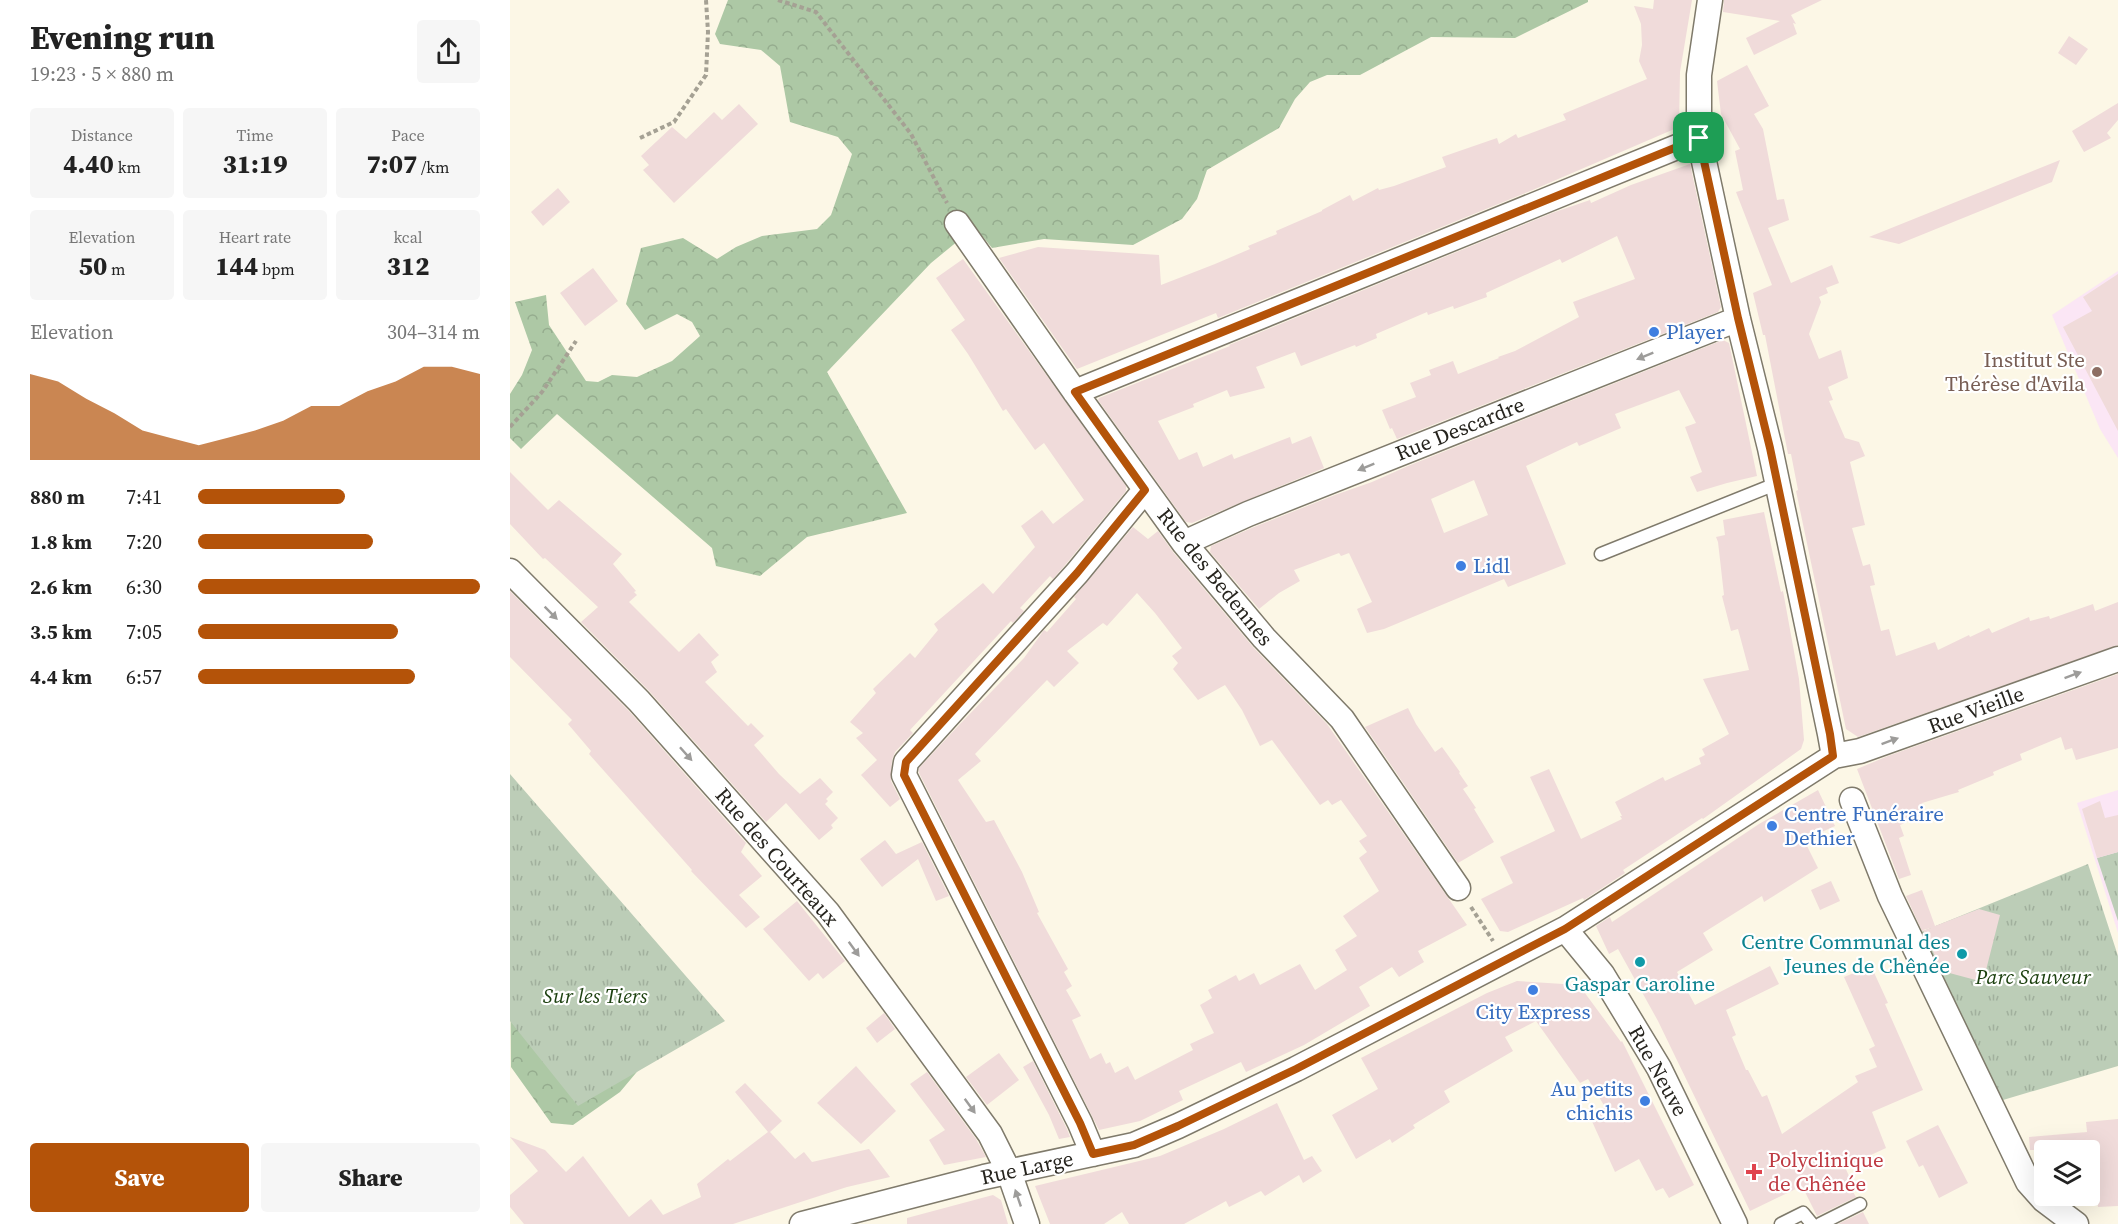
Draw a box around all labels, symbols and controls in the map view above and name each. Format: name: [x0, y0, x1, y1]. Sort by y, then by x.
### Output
text: Evening run: [30, 15, 215, 60]
button: share: [417, 20, 480, 83]
text: 19:23 · 5 × 880 m: [30, 60, 174, 88]
pin: [1673, 112, 1724, 163]
icon: arrive: [1682, 121, 1715, 154]
text: Distance: [71, 124, 133, 146]
text: Time: [236, 124, 274, 146]
text: Pace: [391, 124, 425, 146]
text: 4.40: [63, 146, 114, 182]
text: 31:19: [222, 146, 288, 182]
text: 7:07: [367, 146, 417, 182]
text: km: [114, 156, 141, 178]
text: /km: [417, 156, 449, 178]
text: Elevation: [69, 226, 135, 248]
text: Heart rate: [219, 226, 291, 248]
text: kcal: [393, 226, 423, 248]
text: 50: [79, 248, 107, 284]
text: 144: [215, 248, 258, 284]
text: 312: [387, 248, 429, 284]
text: m: [107, 258, 125, 280]
text: bpm: [258, 258, 295, 280]
place label: Player: [1666, 317, 1725, 346]
text: Elevation: [30, 318, 114, 346]
text: 304–314 m: [387, 318, 480, 346]
marker: Player: [1647, 325, 1661, 339]
place label: Institut Ste Thérèse d'Avila: [1945, 345, 2085, 398]
one-way arrow: [1635, 351, 1653, 361]
marker: Institut Ste Thérèse d'Avila: [2090, 365, 2104, 379]
street label: Rue Descardre: [1391, 390, 1529, 468]
one-way arrow: [1357, 463, 1375, 472]
text: 880 m: [30, 483, 85, 511]
text: 7:41: [126, 483, 162, 511]
street label: Rue des Bedennes: [1151, 502, 1280, 652]
text: 1.8 km: [30, 528, 92, 556]
text: 7:20: [126, 528, 162, 556]
place label: Lidl: [1473, 551, 1510, 580]
marker: Lidl: [1454, 559, 1468, 573]
text: 2.6 km: [30, 573, 92, 601]
text: 6:30: [126, 573, 162, 601]
one-way arrow: [544, 605, 558, 619]
text: 3.5 km: [30, 618, 92, 646]
text: 7:05: [126, 618, 162, 646]
text: 4.4 km: [30, 663, 92, 691]
text: 6:57: [126, 663, 162, 691]
one-way arrow: [2065, 670, 2083, 680]
street label: Rue Vieille: [1924, 679, 2028, 740]
one-way arrow: [1881, 735, 1899, 745]
one-way arrow: [679, 746, 692, 761]
street label: Rue des Courteaux: [709, 781, 846, 932]
place label: Centre Funéraire Dethier: [1784, 799, 1944, 852]
marker: Centre Funéraire Dethier: [1765, 819, 1779, 833]
place label: Centre Communal des Jeunes de Chênée: [1741, 927, 1950, 980]
one-way arrow: [848, 941, 860, 957]
marker: Centre Communal des Jeunes de Chênée: [1955, 947, 1969, 961]
marker: Gaspar Caroline: [1633, 955, 1647, 969]
park label: Parc Sauveur: [1974, 962, 2091, 991]
place label: Gaspar Caroline: [1565, 969, 1715, 998]
park label: Sur les Tiers: [543, 981, 648, 1010]
marker: City Express: [1526, 983, 1540, 997]
place label: City Express: [1475, 997, 1591, 1026]
street label: Rue Neuve: [1622, 1020, 1695, 1121]
place label: Au petits chichis: [1550, 1074, 1633, 1127]
marker: Au petits chichis: [1638, 1094, 1652, 1108]
one-way arrow: [963, 1099, 975, 1114]
map controls: [2034, 1140, 2100, 1206]
button: layers: [2034, 1140, 2100, 1206]
button: Save: [30, 1143, 249, 1212]
button: Share: [261, 1143, 480, 1212]
street label: Rue Large: [978, 1144, 1076, 1191]
place label: Polyclinique de Chênée: [1768, 1145, 1884, 1198]
marker: Polyclinique de Chênée: [1745, 1163, 1763, 1181]
one-way arrow: [1012, 1189, 1022, 1207]

